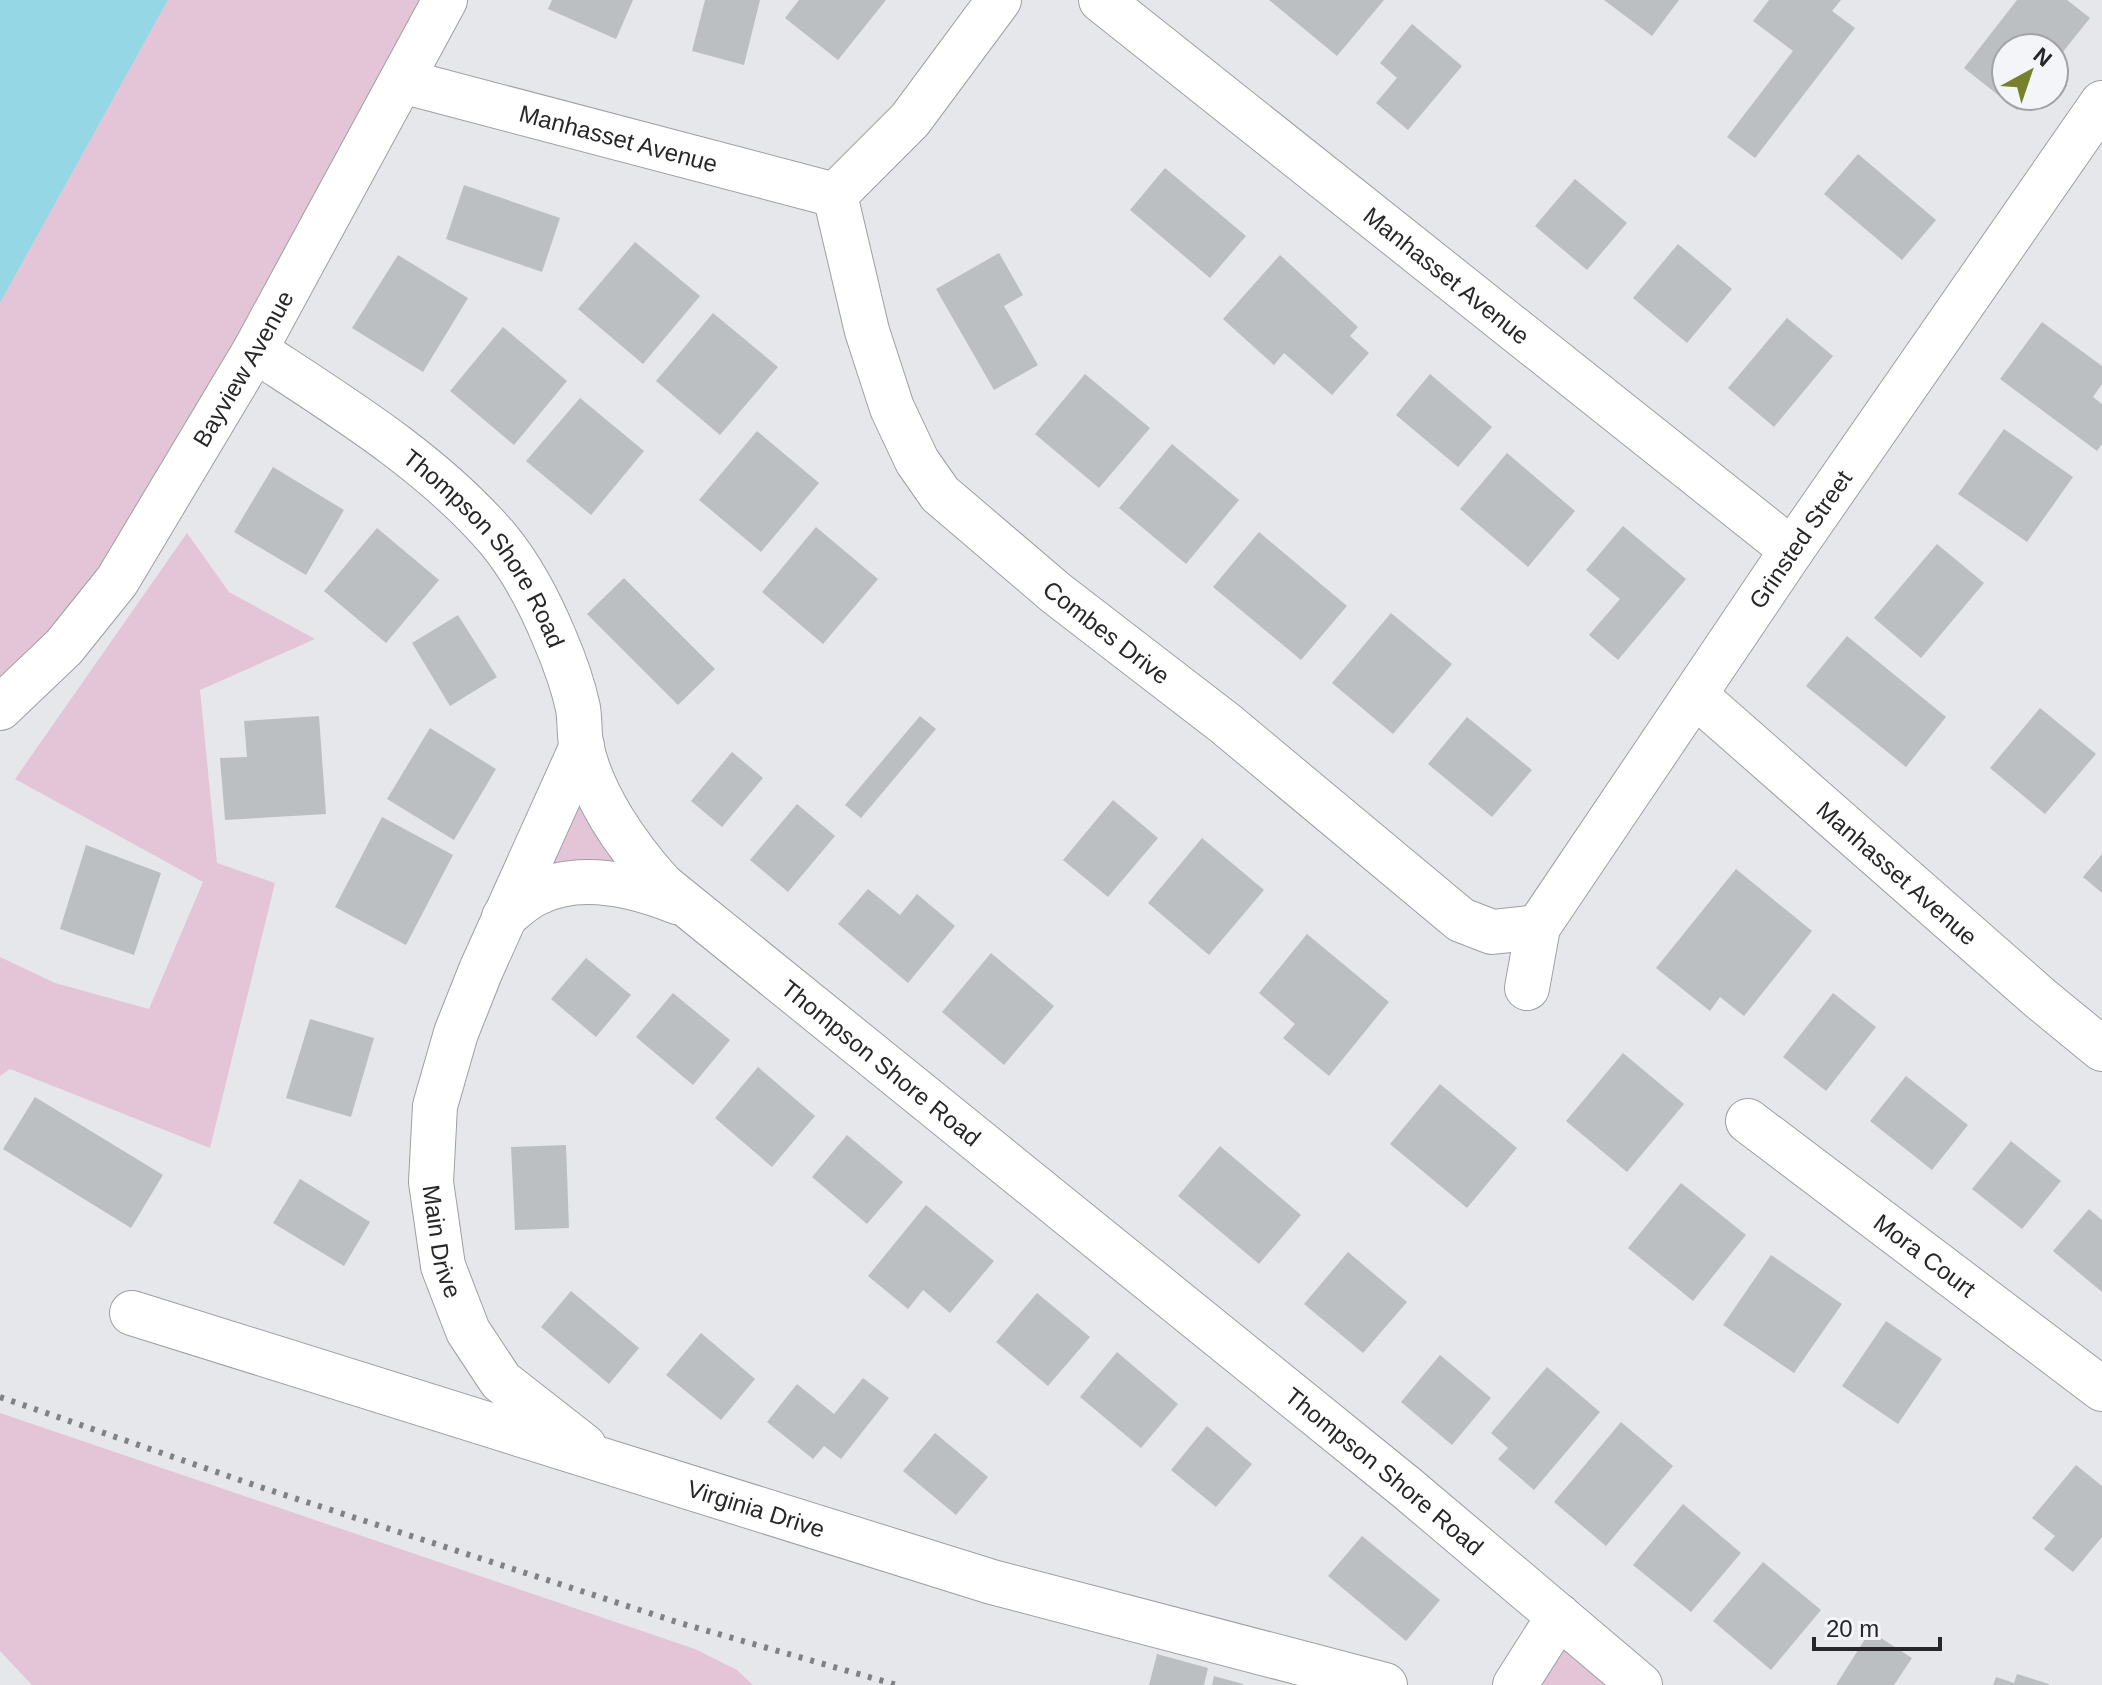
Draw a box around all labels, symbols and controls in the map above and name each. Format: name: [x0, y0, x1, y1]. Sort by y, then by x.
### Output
north arrow: [1990, 32, 2070, 112]
text: N: [2028, 42, 2057, 72]
street label: Manhasset Avenue: [517, 99, 721, 177]
street label: Manhasset Avenue: [1359, 201, 1535, 349]
street label: Bayview Avenue: [187, 286, 298, 451]
street label: Thompson Shore Road: [398, 443, 570, 651]
street label: Grinsted Street: [1743, 465, 1857, 613]
street label: Combes Drive: [1038, 575, 1175, 689]
street label: Manhasset Avenue: [1812, 795, 1983, 950]
street label: Thompson Shore Road: [776, 974, 986, 1151]
street label: Main Drive: [418, 1183, 467, 1302]
street label: Mora Court: [1869, 1208, 1981, 1302]
street label: Thompson Shore Road: [1280, 1382, 1489, 1560]
street label: Virginia Drive: [684, 1474, 828, 1542]
scale bar: [1814, 1601, 1940, 1651]
text: 20 m: [1826, 1615, 1879, 1642]

